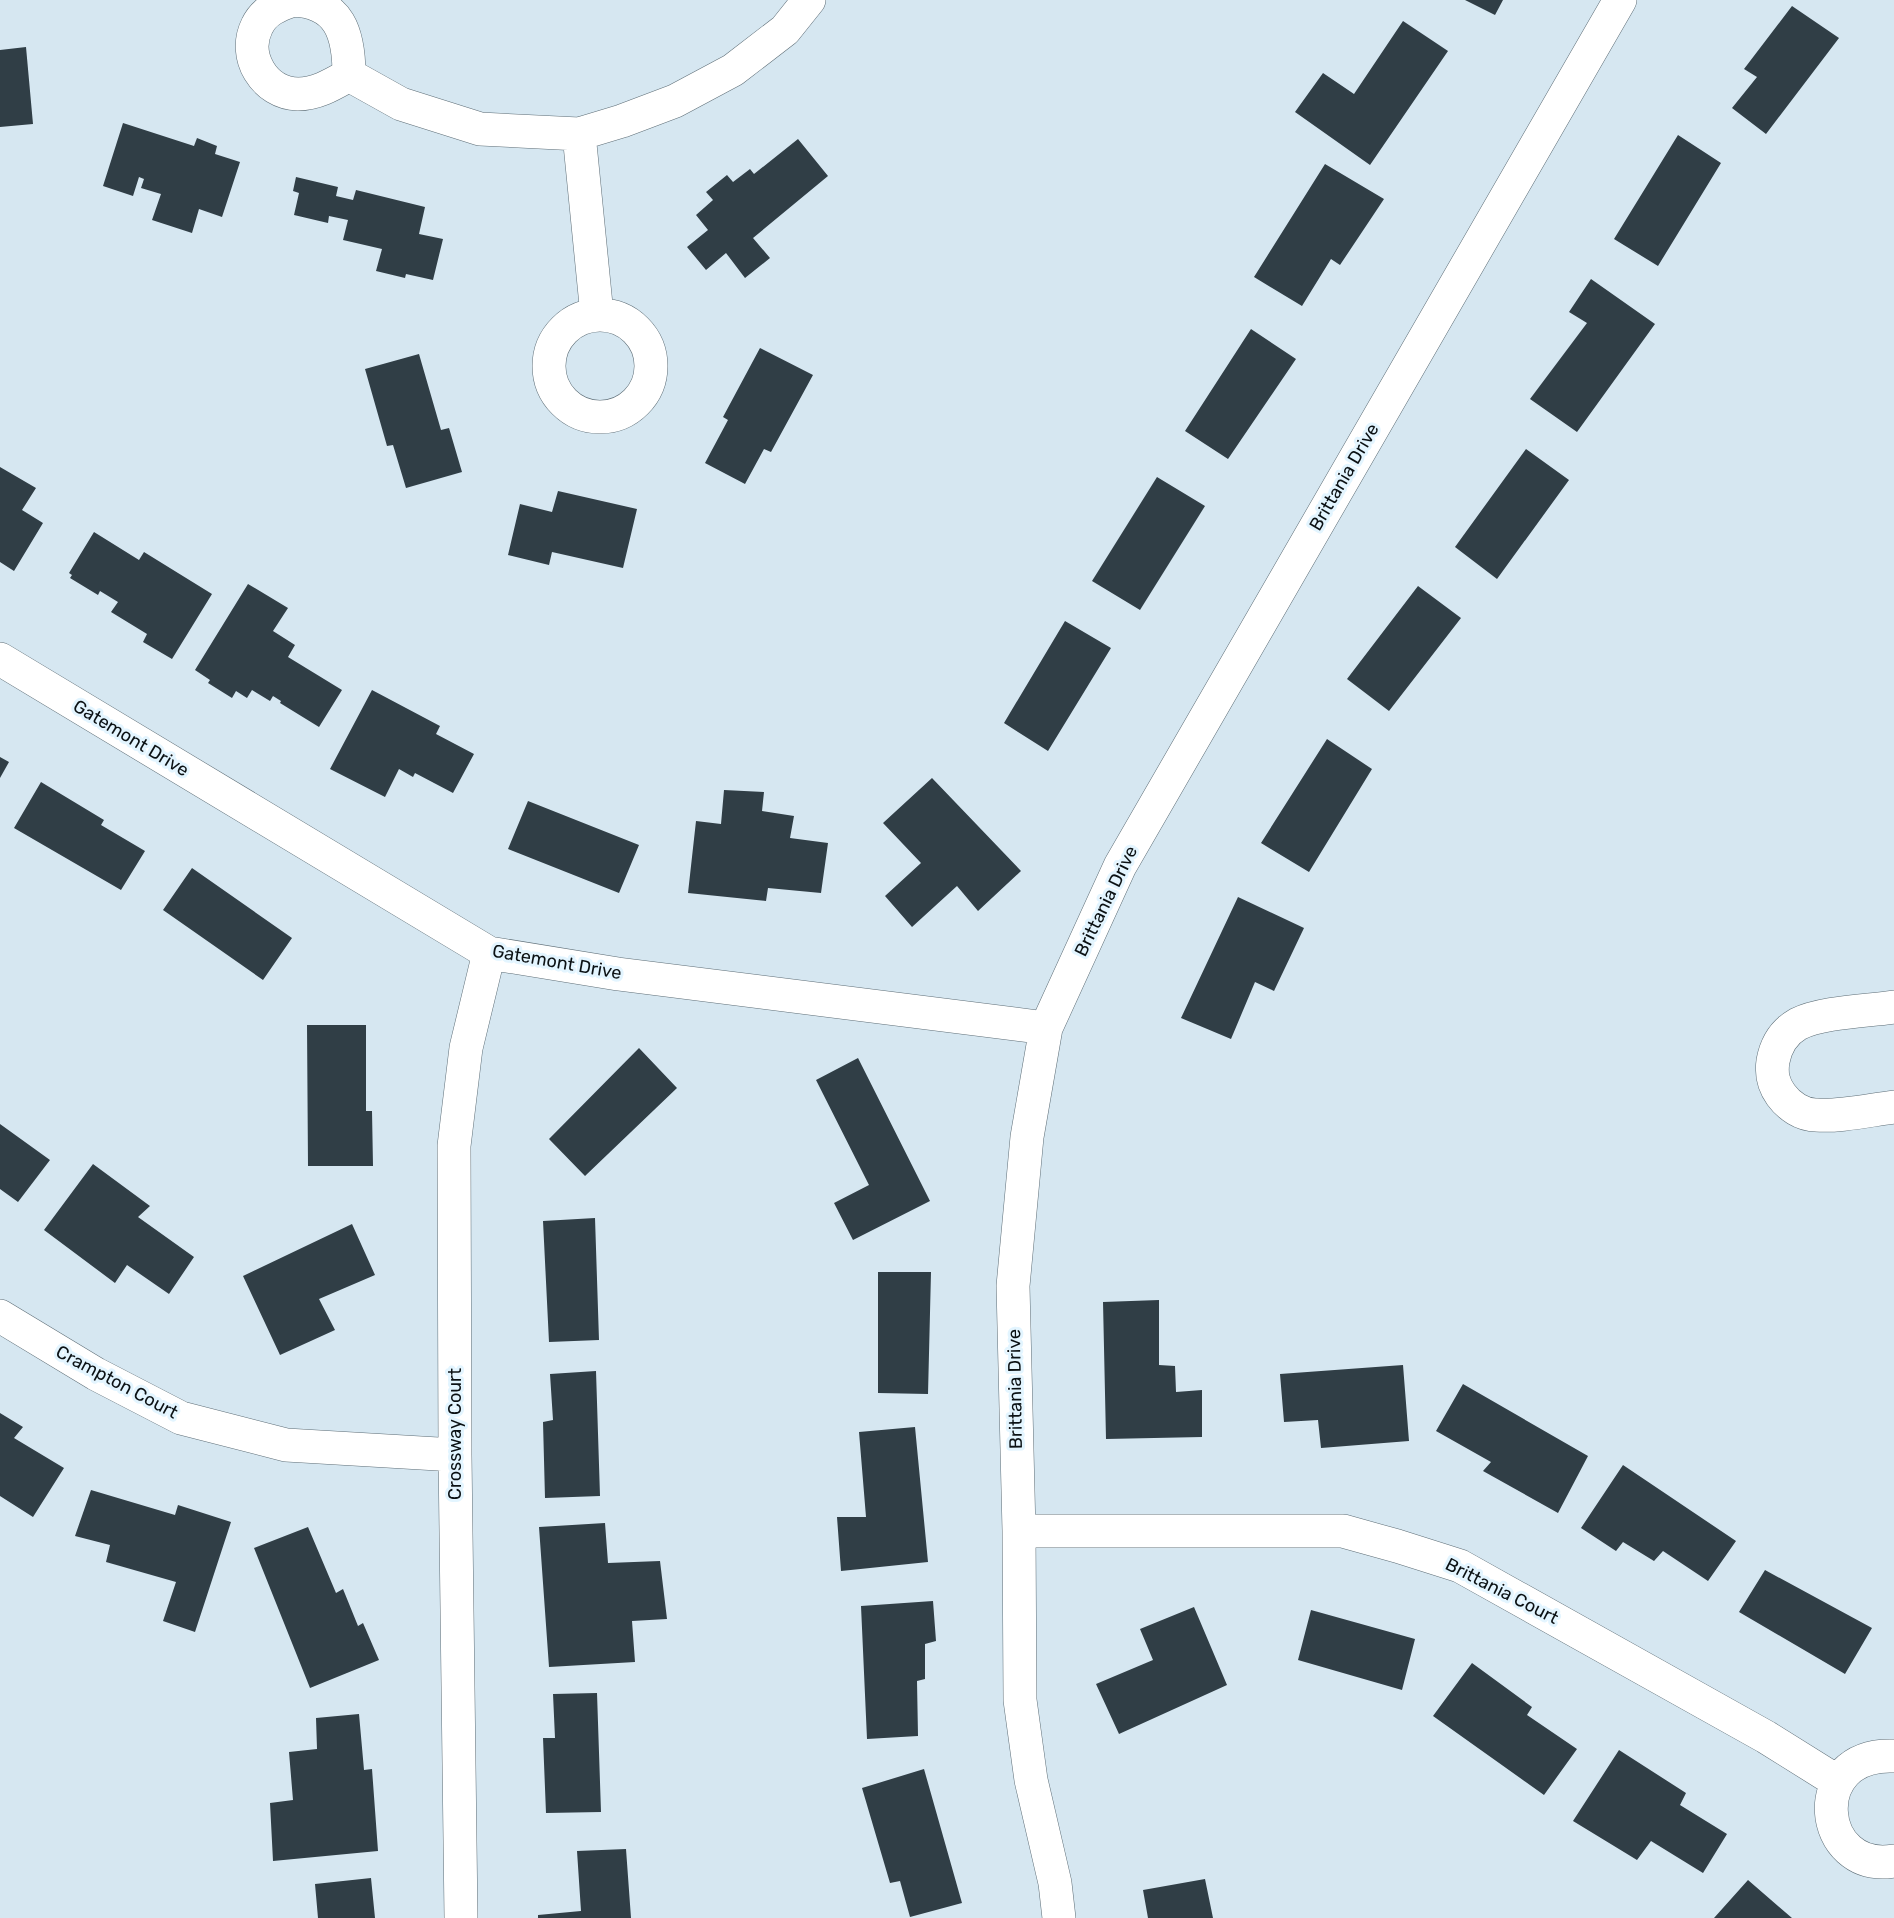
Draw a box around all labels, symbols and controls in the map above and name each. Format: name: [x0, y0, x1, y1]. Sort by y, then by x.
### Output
street label: Brittania Drive: [1304, 419, 1384, 535]
street label: Gatemont Drive: [69, 695, 193, 781]
street label: Brittania Drive: [1070, 842, 1142, 960]
street label: Gatemont Drive: [491, 940, 623, 984]
street label: Brittania Drive: [1003, 1329, 1027, 1449]
street label: Crampton Court: [52, 1341, 182, 1423]
street label: Crossway Court: [444, 1368, 466, 1500]
street label: Brittania Court: [1442, 1553, 1562, 1629]

